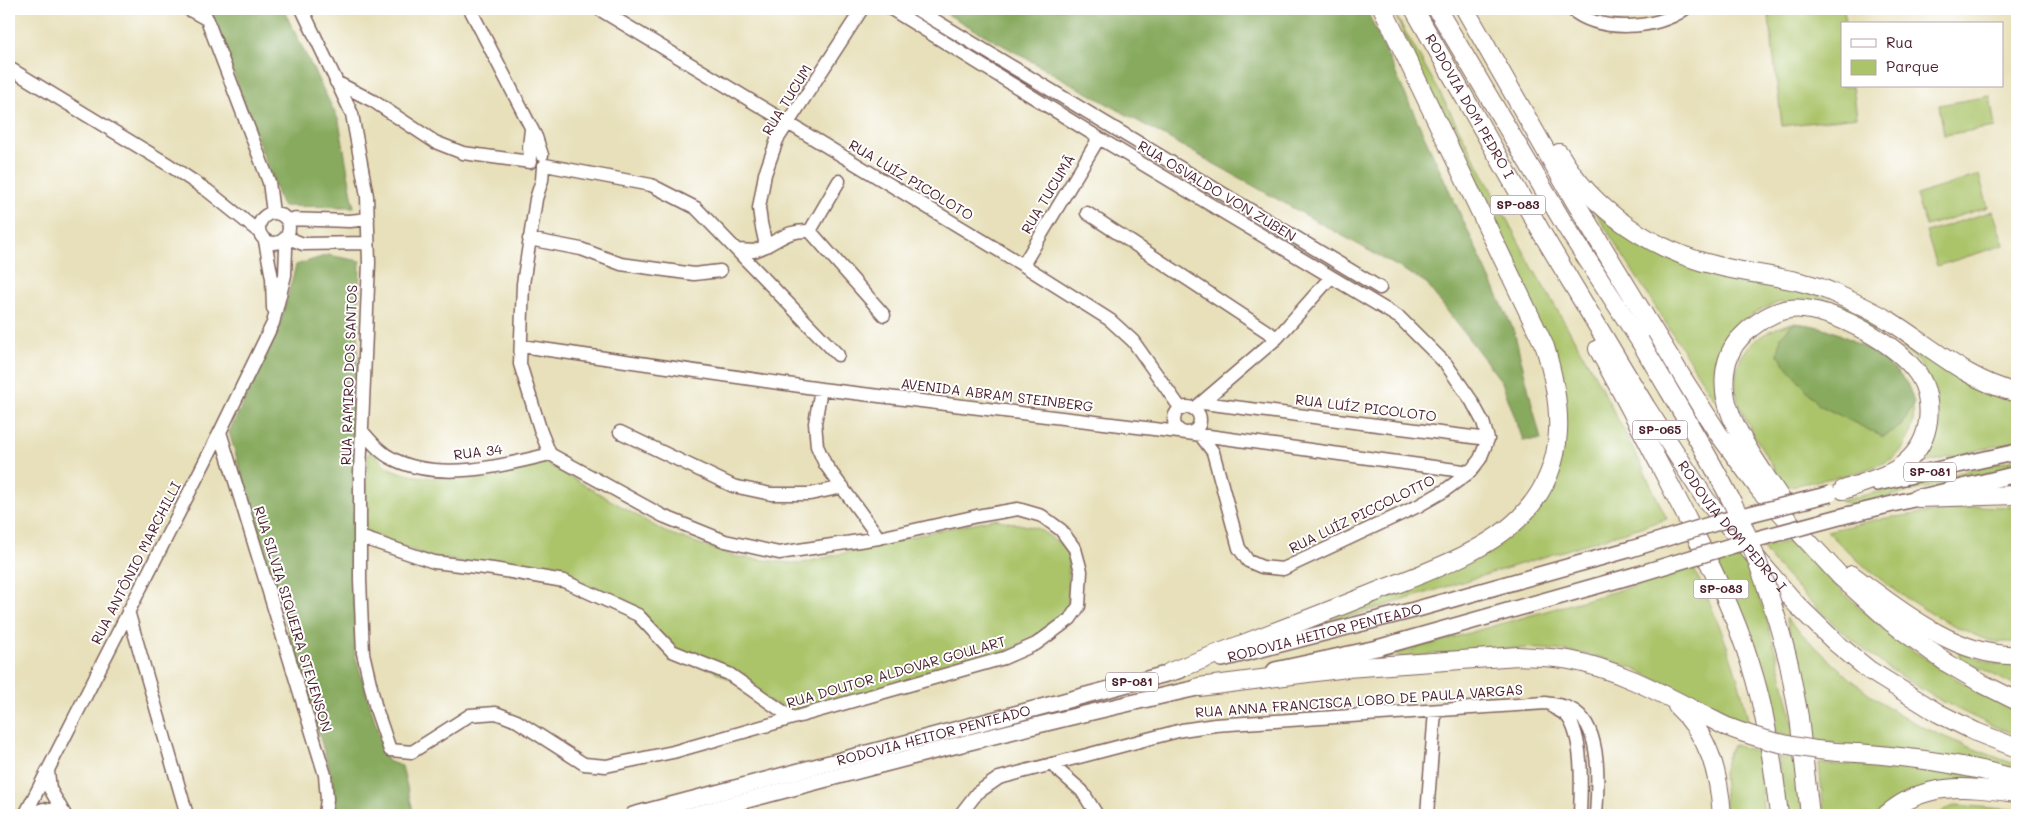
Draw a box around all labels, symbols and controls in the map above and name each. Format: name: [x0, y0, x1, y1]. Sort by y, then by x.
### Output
legend: [1841, 22, 2004, 88]
street label: RODOVIA DOM PEDRO I: [1421, 30, 1519, 182]
text: Rua: [1886, 32, 1913, 52]
text: Parque: [1886, 56, 1939, 76]
street label: RUA TUCUM: [757, 61, 816, 139]
street label: RUA LUÍZ PICOLOTO: [845, 135, 977, 224]
street label: RUA OSVALDO VON ZUBEN: [1135, 136, 1300, 245]
street label: RUA TUCUMÃ: [1016, 150, 1079, 237]
road number: SP-083: [1490, 196, 1546, 214]
street label: RUA RAMIRO DOS SANTOS: [336, 284, 361, 466]
street label: AVENIDA ABRAM STEINBERG: [900, 373, 1094, 416]
street label: RUA LUÍZ PICOLOTO: [1294, 389, 1438, 426]
road number: SP-065: [1632, 420, 1688, 440]
street label: RUA 34: [453, 439, 504, 464]
street label: RODOVIA DOM PEDRO I: [1674, 457, 1791, 595]
road number: SP-081: [1904, 462, 1956, 482]
street label: RUA LUÍZ PICCOLOTTO: [1286, 470, 1438, 557]
street label: RUA ANTÔNIO MARCHILLI: [86, 478, 185, 647]
street label: RUA SILVIA SIQUEIRA STEVENSON: [250, 504, 337, 734]
road number: SP-083: [1694, 580, 1748, 598]
street label: RODOVIA HEITOR PENTEADO: [1225, 598, 1424, 666]
street label: RUA DOUTOR ALDOVAR GOULART: [784, 631, 1008, 712]
road number: SP-081: [1106, 672, 1158, 692]
street label: RUA ANNA FRANCISCA LOBO DE PAULA VARGAS: [1195, 680, 1524, 721]
street label: RODOVIA HEITOR PENTEADO: [834, 700, 1033, 770]

